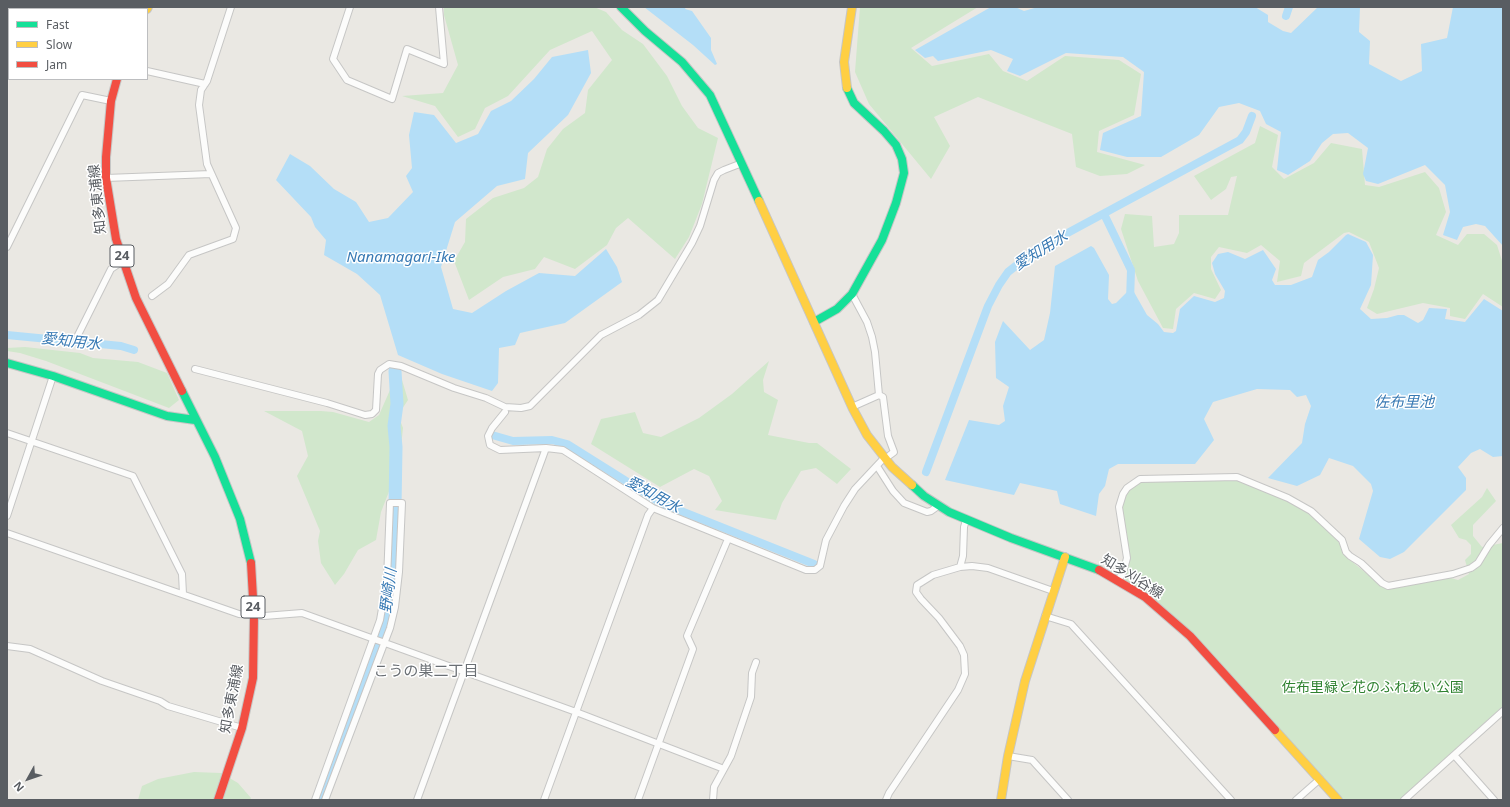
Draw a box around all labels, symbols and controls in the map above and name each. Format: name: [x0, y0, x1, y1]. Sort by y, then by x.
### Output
legend: [8, 8, 148, 80]
text: Fast: [46, 16, 69, 33]
text: Slow: [46, 36, 72, 53]
text: Jam: [46, 56, 67, 73]
street label: 知多東浦線: [86, 163, 110, 235]
water label: 愛知用水: [1011, 227, 1071, 275]
road number: 24: [110, 245, 134, 267]
water label: Nanamagari-Ike: [346, 249, 456, 267]
water label: 愛知用水: [40, 330, 102, 354]
water label: 佐布里池: [1374, 394, 1434, 412]
water label: 愛知用水: [622, 473, 684, 517]
street label: 知多刈谷線: [1098, 551, 1166, 603]
water label: 野崎川: [377, 568, 401, 614]
road number: 24: [241, 596, 265, 618]
street label: 知多東浦線: [217, 663, 247, 735]
district label: こうの巣二丁目: [374, 663, 478, 681]
park label: 佐布里緑と花のふれあい公園: [1282, 680, 1464, 696]
north arrow: [8, 759, 48, 799]
text: N: [10, 779, 27, 795]

